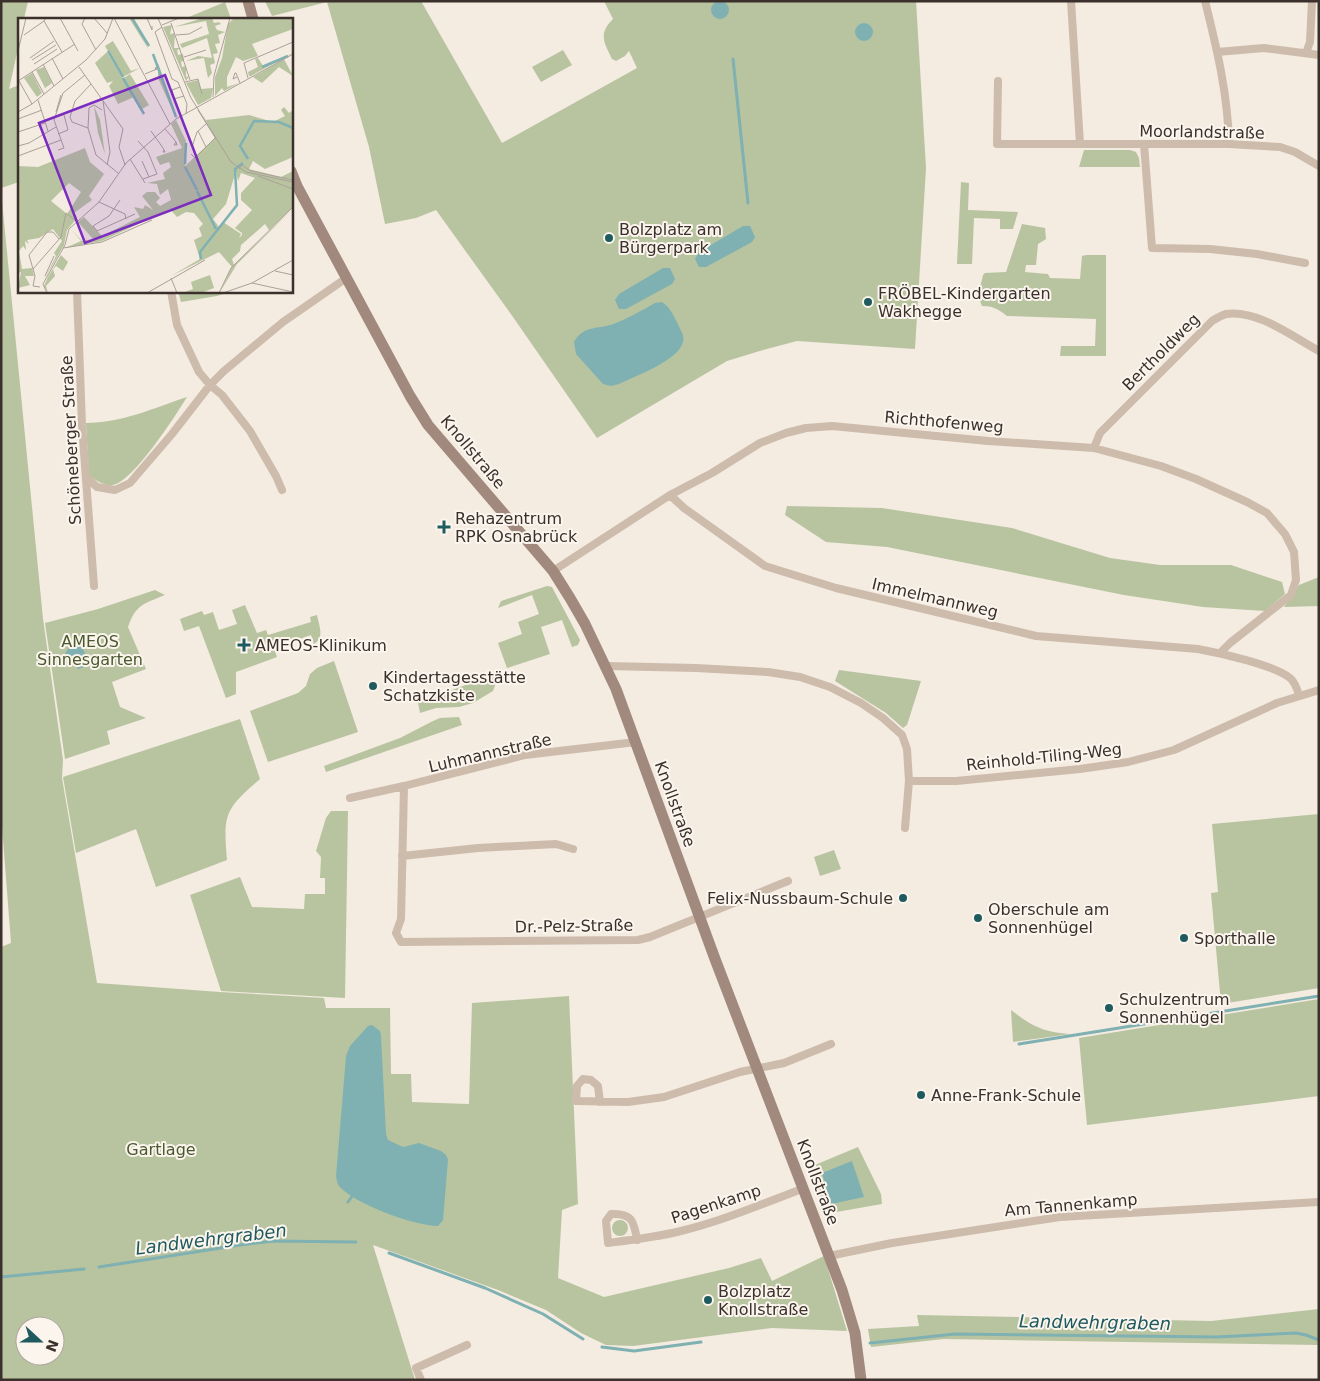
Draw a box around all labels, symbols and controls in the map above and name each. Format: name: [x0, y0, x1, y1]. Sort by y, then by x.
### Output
inset map: [18, 18, 292, 292]
street label: Moorlandstraße: [1139, 121, 1265, 143]
place label: Bolzplatz am Bürgerpark: [619, 220, 722, 257]
marker: Bolzplatz am Bürgerpark: [603, 232, 615, 244]
place label: FRÖBEL-Kindergarten Wakhegge: [878, 284, 1051, 321]
marker: FRÖBEL-Kindergarten Wakhegge: [862, 296, 874, 308]
street label: Bertholdweg: [1118, 309, 1204, 395]
street label: Schöneberger Straße: [57, 355, 85, 525]
street label: Richthofenweg: [884, 407, 1004, 437]
street label: Knollstraße: [437, 411, 509, 493]
place label: Rehazentrum RPK Osnabrück: [455, 509, 578, 546]
marker: Rehazentrum RPK Osnabrück: [437, 520, 451, 534]
street label: Immelmannweg: [870, 574, 1000, 622]
park label: AMEOS Sinnesgarten: [37, 632, 143, 669]
place label: AMEOS-Klinikum: [255, 636, 387, 655]
marker: AMEOS-Klinikum: [237, 638, 251, 652]
place label: Kindertagesstätte Schatzkiste: [383, 668, 526, 705]
marker: Kindertagesstätte Schatzkiste: [367, 680, 379, 692]
street label: Luhmannstraße: [427, 730, 553, 776]
street label: Reinhold-Tiling-Weg: [965, 739, 1123, 775]
street label: Knollstraße: [651, 758, 699, 850]
place label: Felix-Nussbaum-Schule: [707, 889, 893, 908]
marker: Felix-Nussbaum-Schule: [897, 892, 909, 904]
place label: Oberschule am Sonnenhügel: [988, 900, 1109, 937]
marker: Oberschule am Sonnenhügel: [972, 912, 984, 924]
street label: Dr.-Pelz-Straße: [515, 915, 633, 937]
place label: Sporthalle: [1194, 929, 1276, 948]
marker: Sporthalle: [1178, 932, 1190, 944]
place label: Schulzentrum Sonnenhügel: [1119, 990, 1230, 1027]
marker: Schulzentrum Sonnenhügel: [1103, 1002, 1115, 1014]
place label: Anne-Frank-Schule: [931, 1086, 1081, 1105]
marker: Anne-Frank-Schule: [915, 1089, 927, 1101]
street label: Knollstraße: [793, 1136, 843, 1228]
park label: Gartlage: [126, 1140, 196, 1159]
street label: Pagenkamp: [669, 1181, 763, 1227]
street label: Am Tannenkamp: [1004, 1190, 1138, 1220]
water label: Landwehrgraben: [134, 1219, 288, 1259]
place label: Bolzplatz Knollstraße: [718, 1282, 808, 1319]
marker: Bolzplatz Knollstraße: [702, 1294, 714, 1306]
water label: Landwehrgraben: [1019, 1310, 1171, 1334]
north arrow: [15, 1316, 65, 1366]
text: N: [43, 1337, 62, 1354]

